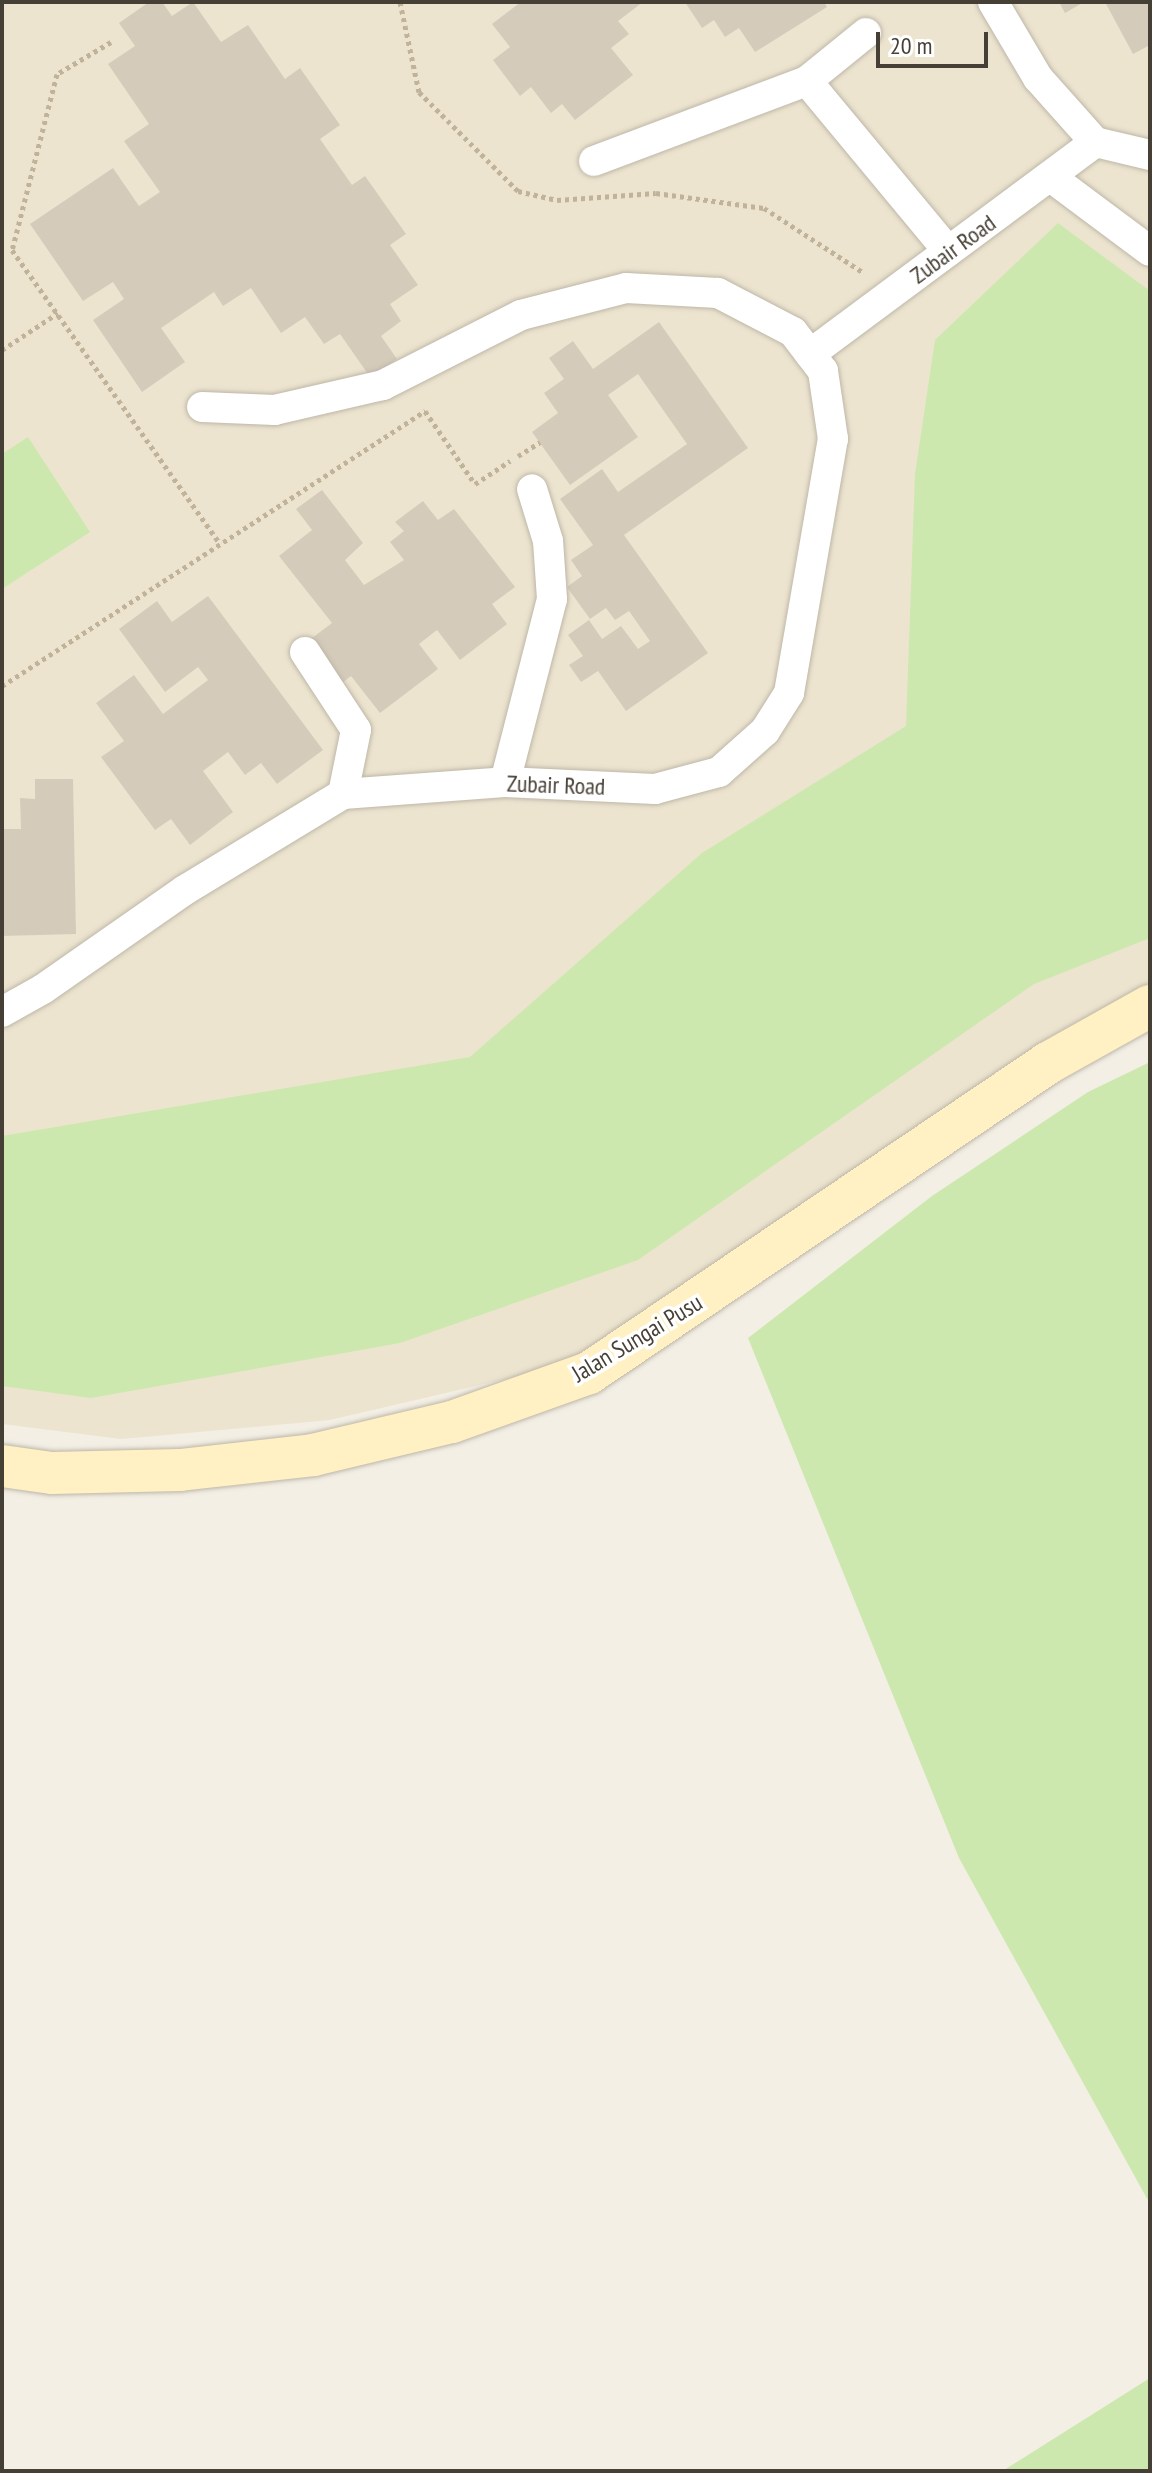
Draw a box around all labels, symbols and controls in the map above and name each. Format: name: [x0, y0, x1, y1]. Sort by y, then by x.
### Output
scale bar: [880, 16, 992, 66]
text: 20 m: [890, 30, 932, 61]
street label: Zubair Road: [905, 208, 1001, 290]
street label: Zubair Road: [506, 769, 606, 801]
street label: Jalan Sungai Pusu: [567, 1288, 707, 1388]

